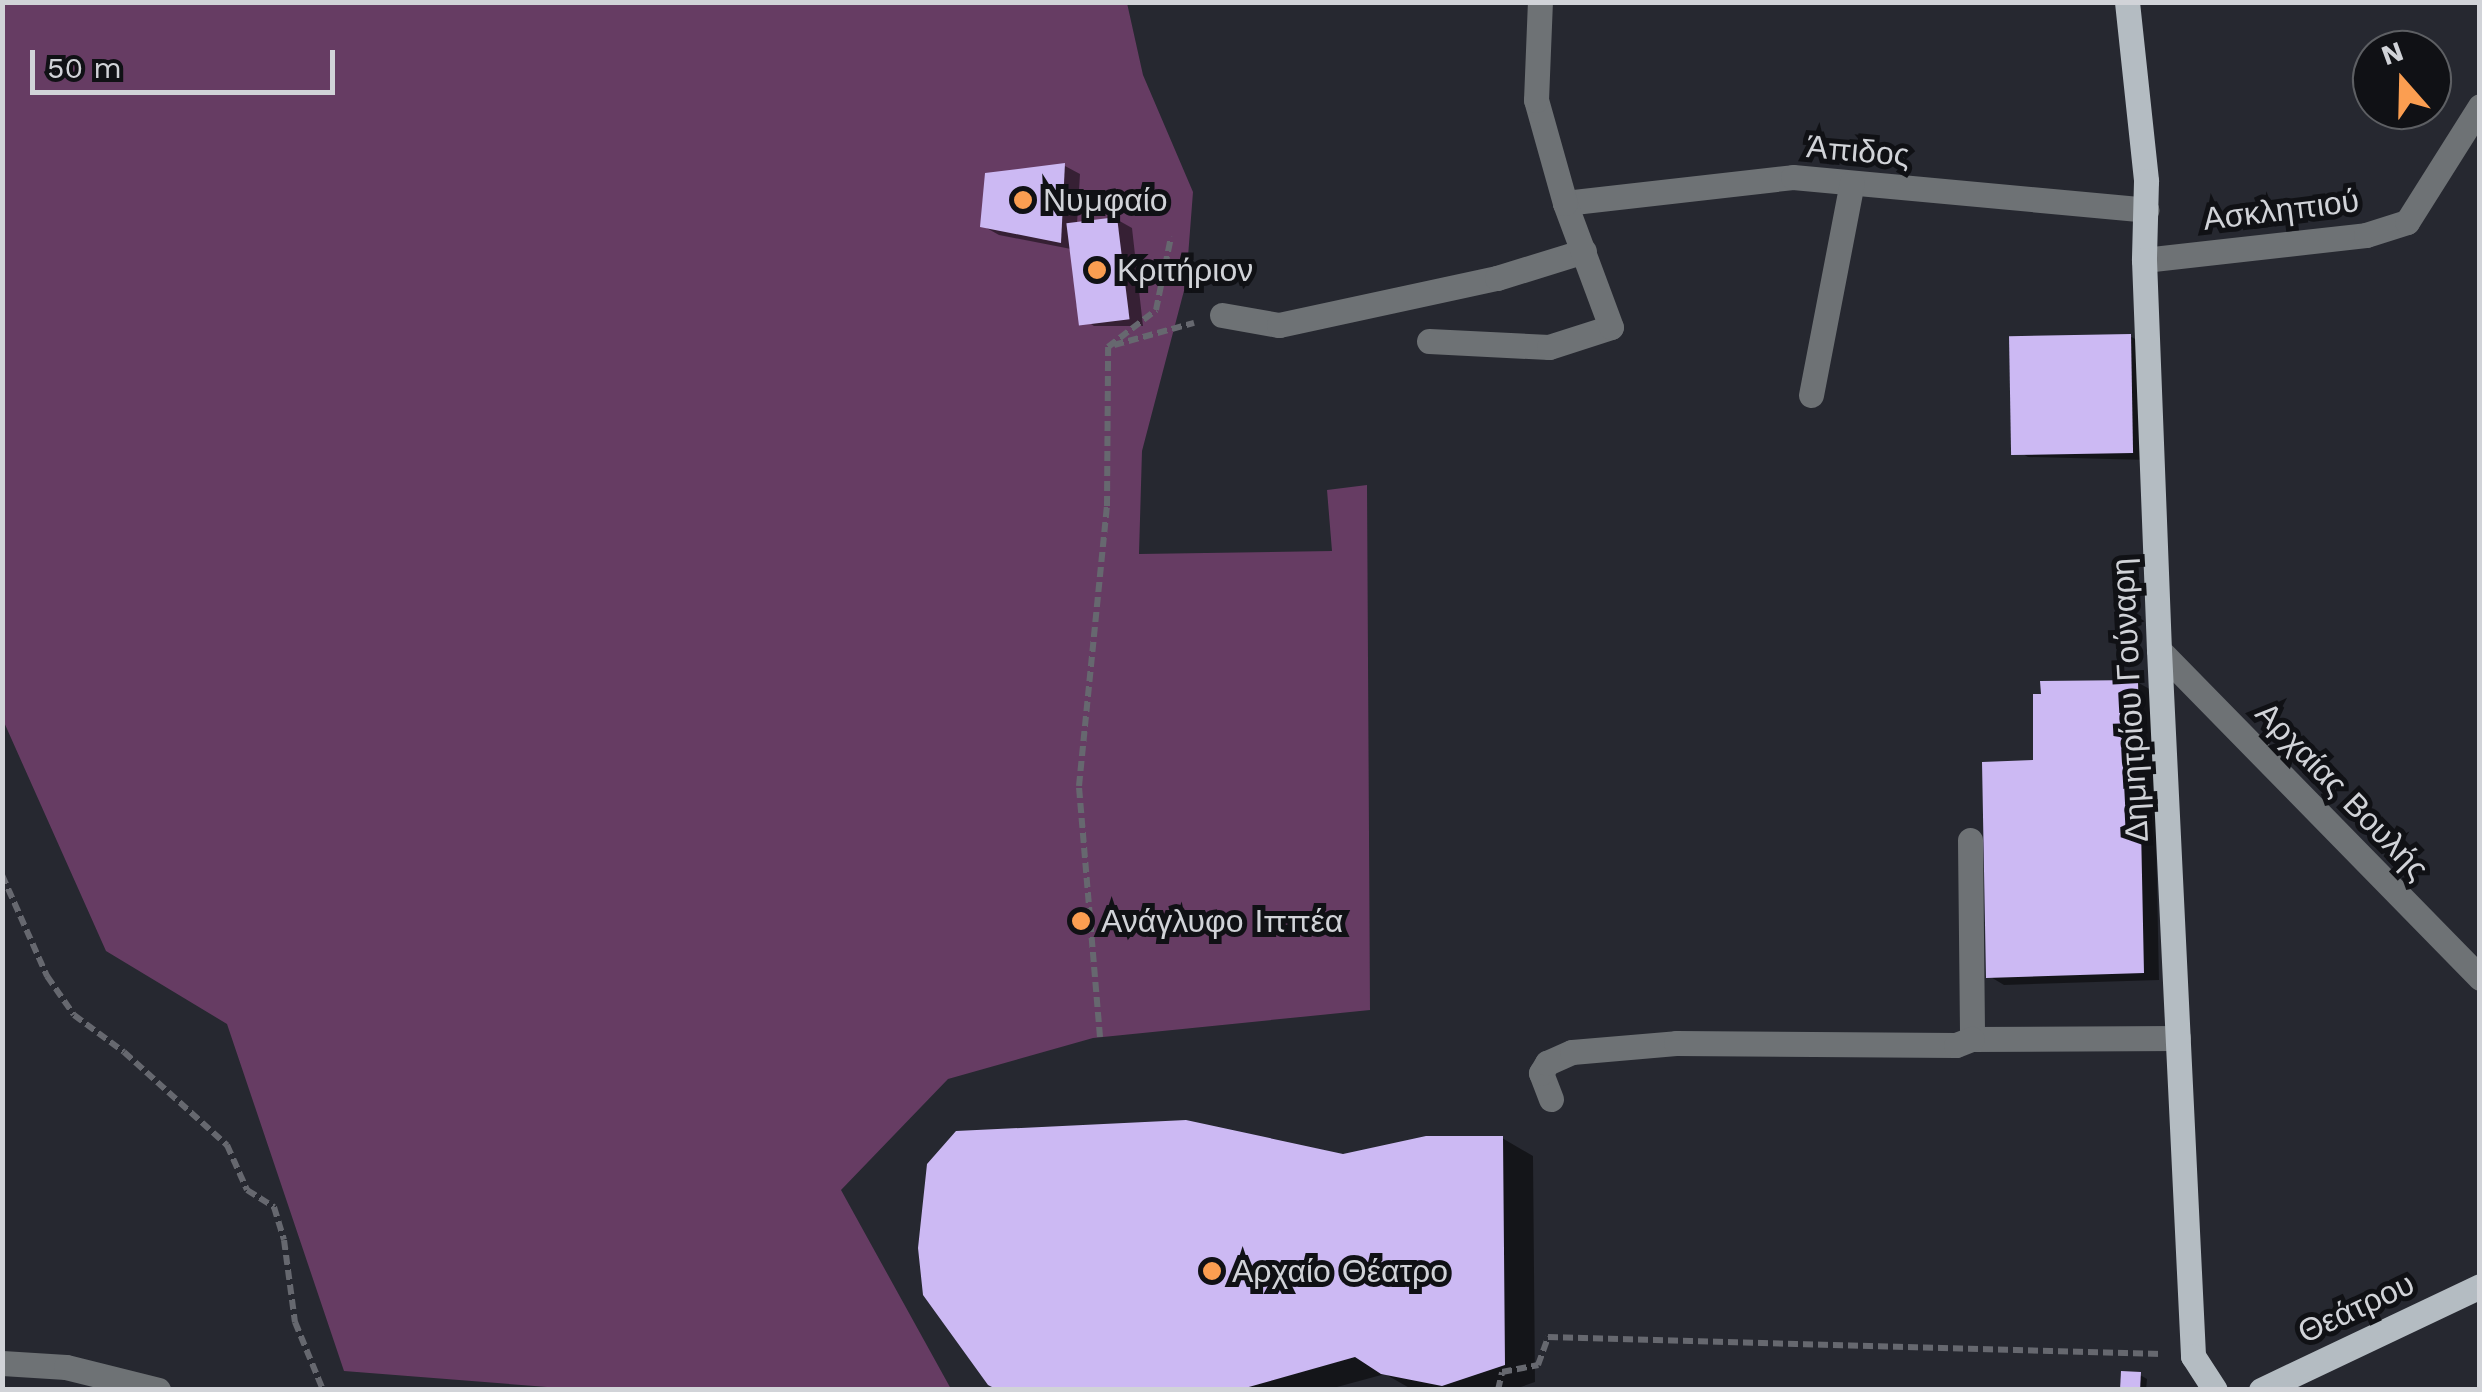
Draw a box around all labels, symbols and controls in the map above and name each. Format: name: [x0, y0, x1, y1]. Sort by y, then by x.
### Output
scale bar: [35, 30, 340, 92]
north arrow: [2352, 30, 2452, 130]
text: N: [2377, 34, 2408, 72]
text: 50 m: [47, 50, 122, 85]
street label: Άπιδος: [1805, 127, 1911, 175]
place label: Νυμφαίο: [1043, 181, 1168, 219]
street label: Ασκληπιού: [2201, 181, 2361, 239]
marker: Νυμφαίο: [1012, 189, 1034, 211]
place label: Κριτήριον: [1117, 251, 1253, 289]
marker: Κριτήριον: [1086, 259, 1108, 281]
street label: Δημητρίου Γούναρη: [2103, 557, 2157, 843]
street label: Αρχαίας Βουλής: [2248, 694, 2436, 888]
place label: Ανάγλυφο Ιππέα: [1101, 902, 1343, 940]
marker: Ανάγλυφο Ιππέα: [1070, 910, 1092, 932]
place label: Αρχαίο Θέατρο: [1232, 1252, 1448, 1290]
marker: Αρχαίο Θέατρο: [1201, 1260, 1223, 1282]
street label: Θεάτρου: [2292, 1264, 2420, 1352]

